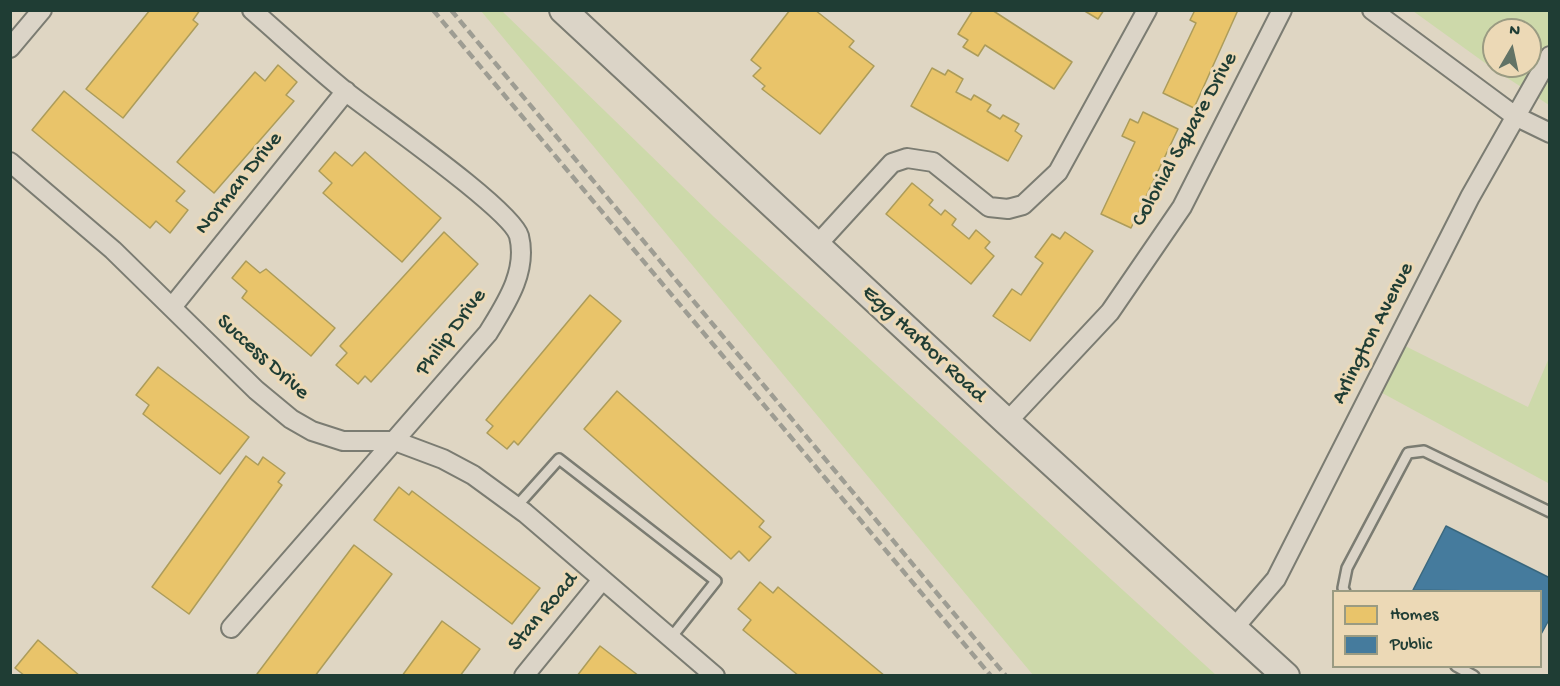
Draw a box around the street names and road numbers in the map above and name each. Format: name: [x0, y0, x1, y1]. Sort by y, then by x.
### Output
street label: Colonial Square Drive: [1127, 48, 1245, 232]
street label: Norman Drive: [190, 127, 290, 241]
street label: Arlington Avenue: [1327, 259, 1421, 409]
street label: Egg Harbor Road: [855, 281, 991, 409]
street label: Philip Drive: [411, 284, 493, 382]
street label: Success Drive: [210, 309, 314, 407]
street label: Stan Road: [503, 568, 585, 658]

